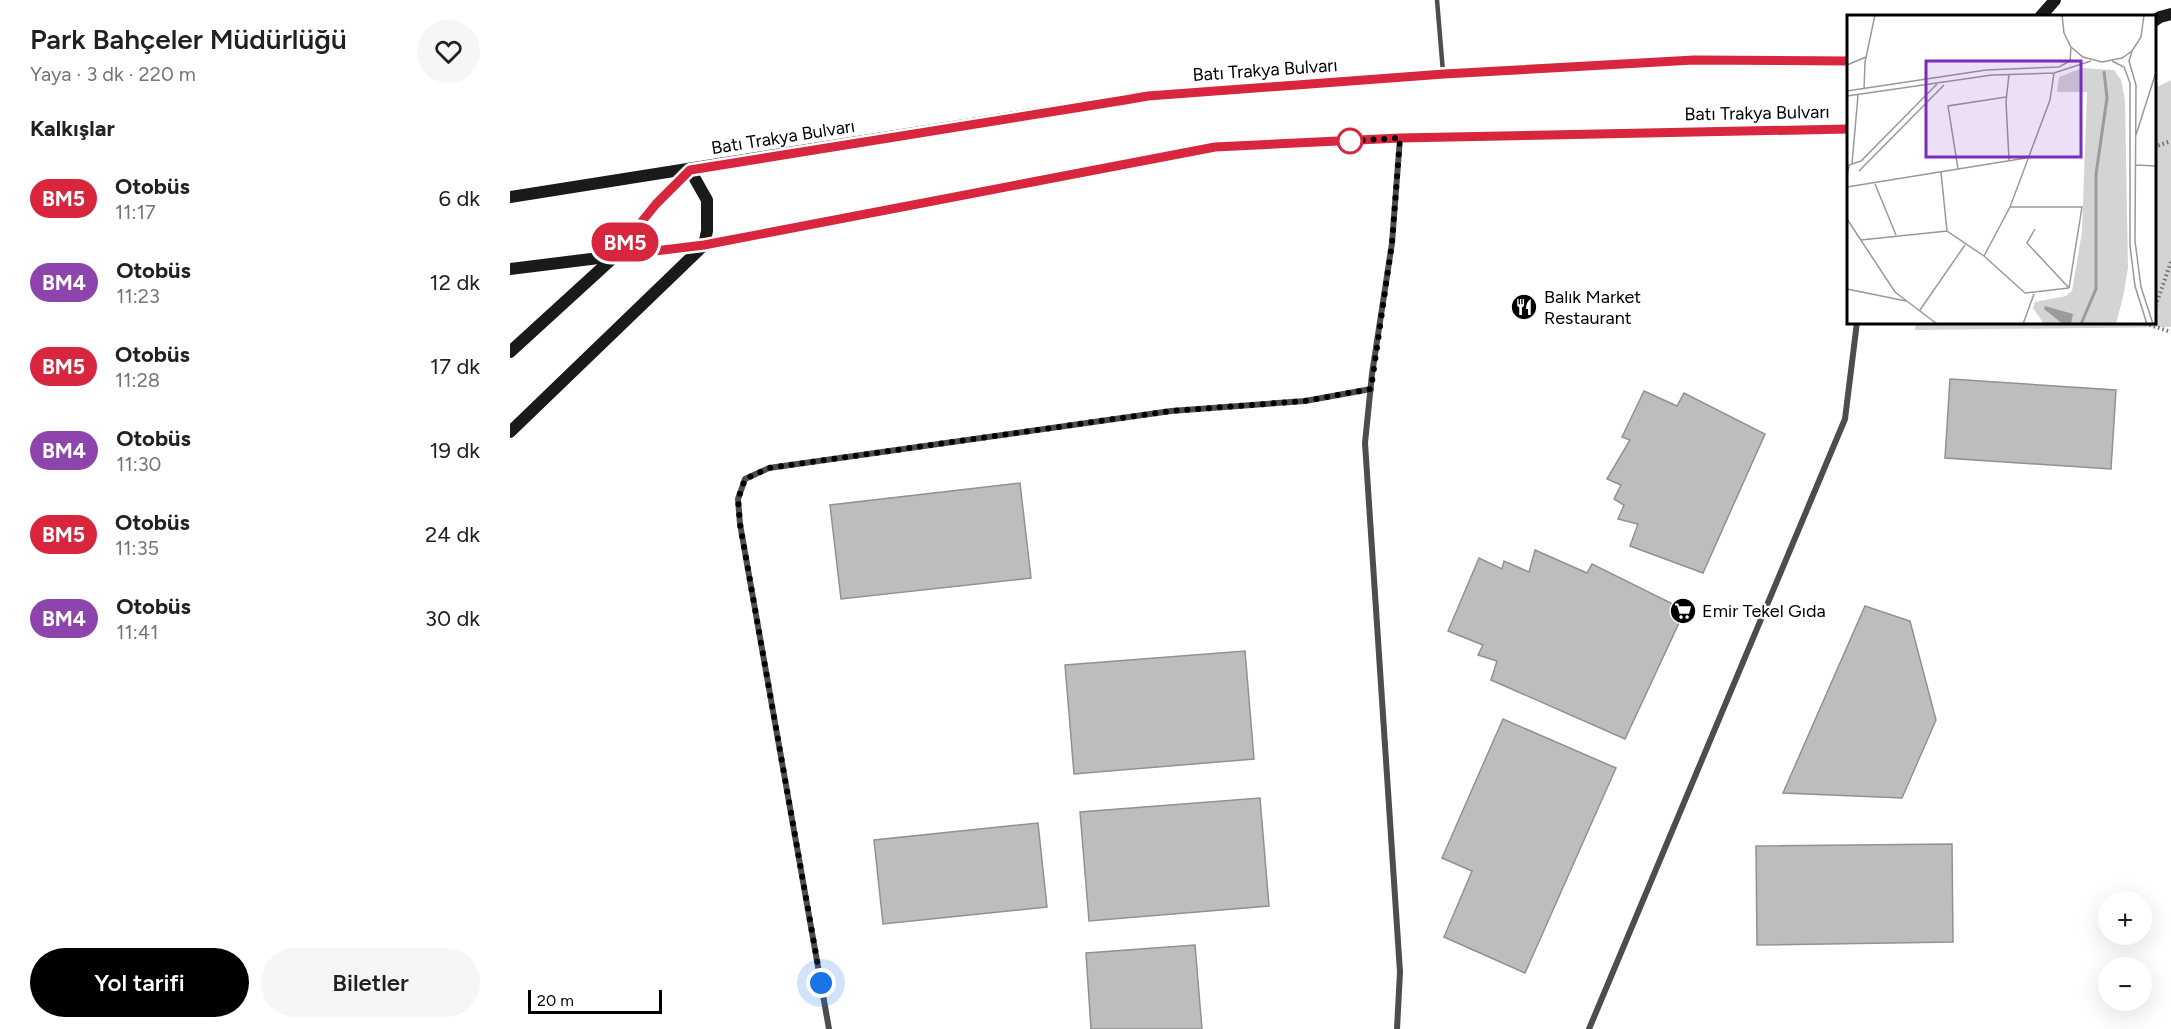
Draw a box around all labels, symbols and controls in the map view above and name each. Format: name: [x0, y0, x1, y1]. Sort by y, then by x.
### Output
inset map: [1847, 15, 2156, 324]
button: heart: [417, 20, 480, 83]
text: Park Bahçeler Müdürlüğü: [30, 22, 347, 56]
street label: Batı Trakya Bulvarı: [1192, 54, 1338, 86]
text: Yaya · 3 dk · 220 m: [30, 62, 196, 86]
street label: Batı Trakya Bulvarı: [1684, 101, 1830, 125]
text: Kalkışlar: [30, 115, 115, 142]
street label: Batı Trakya Bulvarı: [710, 115, 856, 159]
unlabelled marker: [1337, 128, 1363, 154]
text: Otobüs: [115, 173, 190, 200]
text: 6 dk: [439, 185, 480, 212]
text: BM5: [42, 186, 85, 211]
text: 11:17: [115, 200, 156, 224]
line badge: BM5: [590, 222, 660, 262]
text: BM5: [603, 230, 647, 255]
text: Otobüs: [116, 257, 191, 284]
text: 12 dk: [430, 269, 480, 296]
text: BM4: [42, 270, 86, 295]
text: 11:23: [116, 284, 160, 308]
place label: Balık Market Restaurant: [1544, 286, 1641, 329]
restaurant icon: Balık Market Restaurant: [1509, 292, 1539, 322]
text: Otobüs: [115, 341, 190, 368]
text: 17 dk: [430, 353, 480, 380]
text: BM5: [42, 354, 85, 379]
text: 11:28: [115, 368, 160, 392]
text: Otobüs: [116, 425, 191, 452]
text: 19 dk: [429, 437, 480, 464]
text: BM4: [42, 438, 86, 463]
text: 11:30: [116, 452, 161, 476]
text: Otobüs: [115, 509, 190, 536]
text: 24 dk: [425, 521, 480, 548]
text: BM5: [42, 522, 85, 547]
text: 11:35: [115, 536, 159, 560]
text: Otobüs: [116, 593, 191, 620]
supermarket icon: Emir Tekel Gıda: [1668, 596, 1698, 626]
place label: Emir Tekel Gıda: [1702, 600, 1826, 622]
text: 30 dk: [425, 605, 480, 632]
text: BM4: [42, 606, 86, 631]
text: 11:41: [116, 620, 158, 644]
map controls: [2098, 891, 2152, 1011]
button: +: [2098, 891, 2152, 945]
button: Yol tarifi: [30, 948, 249, 1017]
button: Biletler: [261, 948, 480, 1017]
button: −: [2098, 957, 2152, 1011]
your location: [806, 968, 836, 998]
scale bar: [528, 987, 662, 1014]
text: 20 m: [537, 991, 574, 1010]

